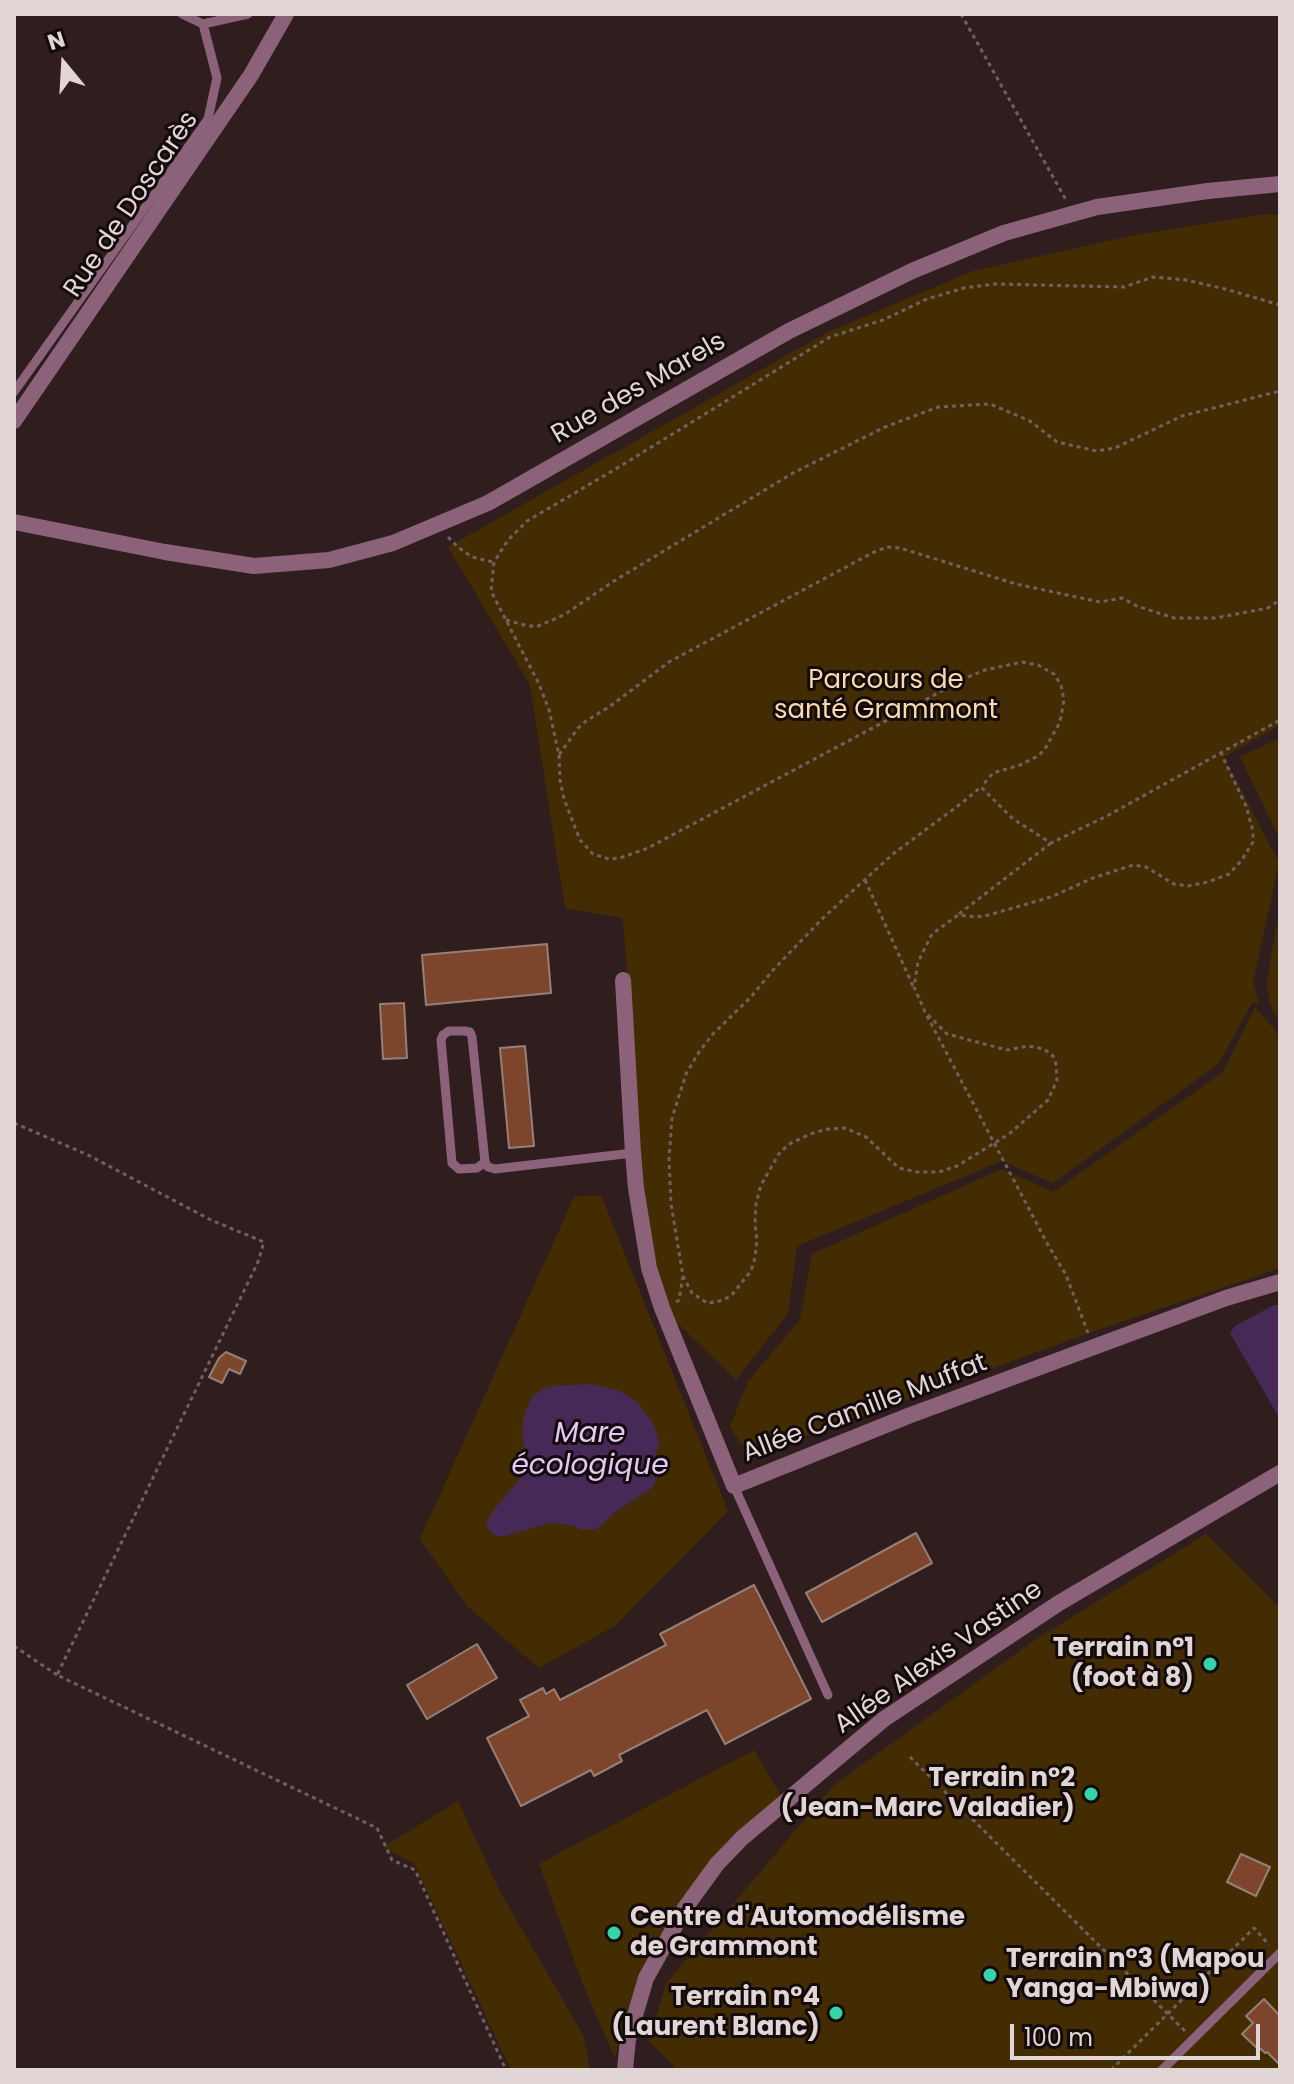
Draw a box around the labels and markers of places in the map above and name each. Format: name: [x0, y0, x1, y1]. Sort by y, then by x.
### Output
place label: Terrain n°1 (foot à 8): [1053, 1633, 1194, 1694]
marker: Terrain n°1 (foot à 8): [1201, 1655, 1219, 1673]
place label: Terrain n°2 (Jean-Marc Valadier): [781, 1763, 1075, 1824]
marker: Terrain n°2 (Jean-Marc Valadier): [1082, 1785, 1100, 1803]
place label: Centre d'Automodélisme de Grammont: [630, 1902, 965, 1964]
marker: Centre d'Automodélisme de Grammont: [605, 1924, 623, 1942]
place label: Terrain n°3 (Mapou Yanga-Mbiwa): [1006, 1944, 1264, 2006]
marker: Terrain n°3 (Mapou Yanga-Mbiwa): [981, 1966, 999, 1984]
place label: Terrain n°4 (Laurent Blanc): [611, 1982, 820, 2044]
marker: Terrain n°4 (Laurent Blanc): [827, 2004, 845, 2022]

